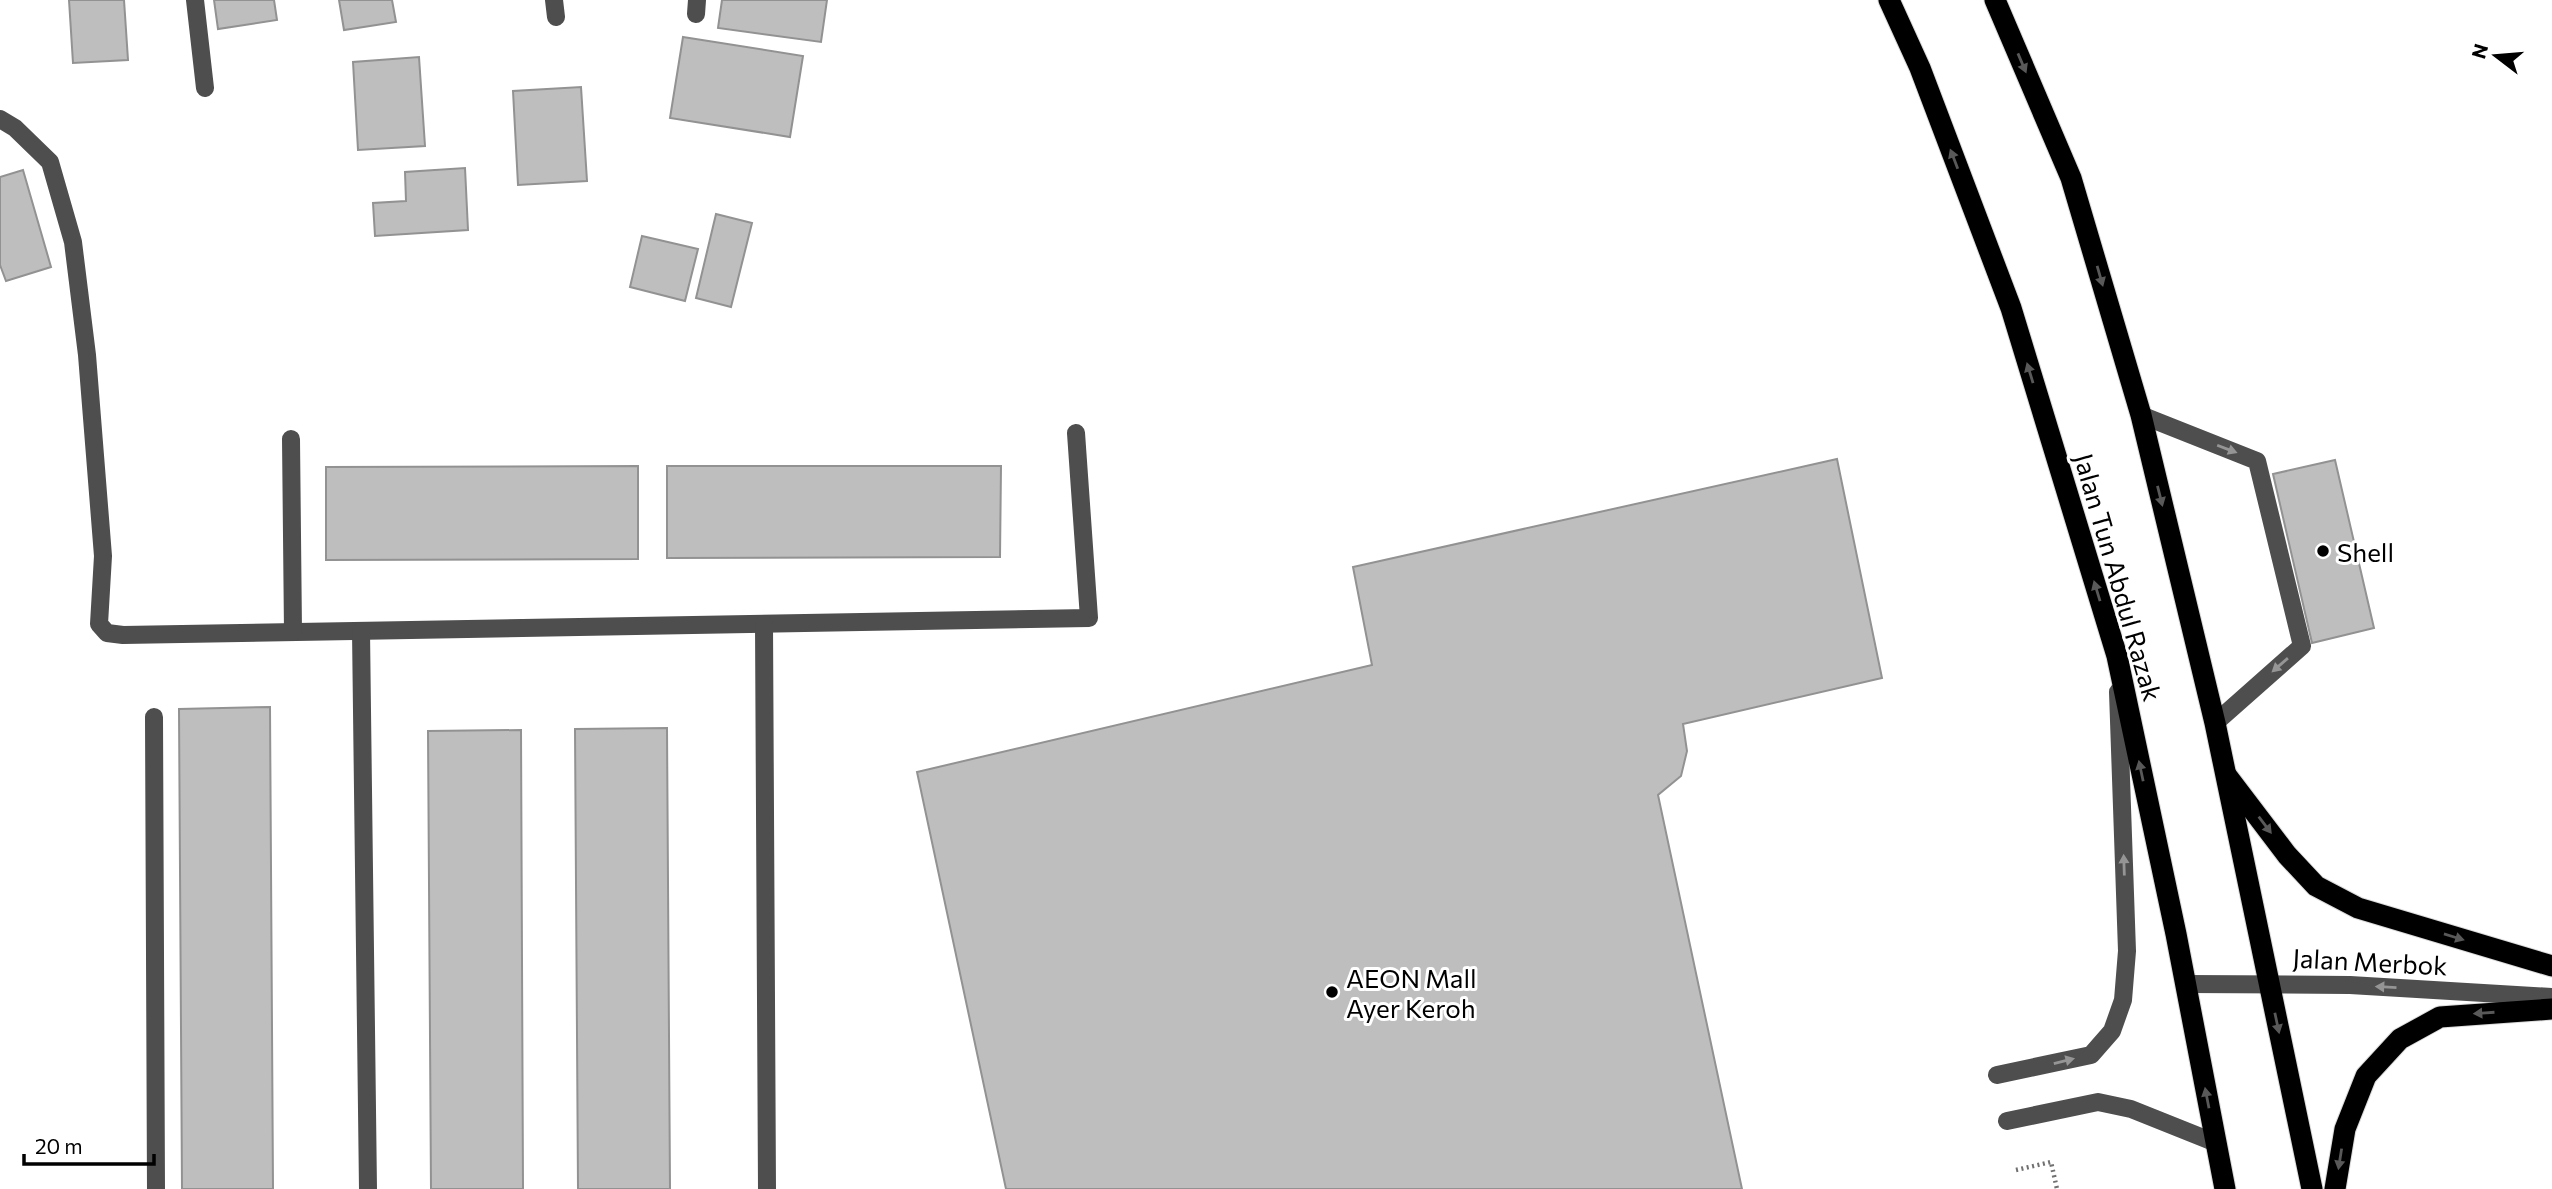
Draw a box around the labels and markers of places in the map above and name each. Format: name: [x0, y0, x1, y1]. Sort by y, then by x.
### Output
place label: Shell: [2337, 536, 2394, 567]
marker: Shell: [2315, 543, 2331, 559]
place label: AEON Mall Ayer Keroh: [1346, 962, 1477, 1023]
marker: AEON Mall Ayer Keroh: [1324, 984, 1340, 1000]

